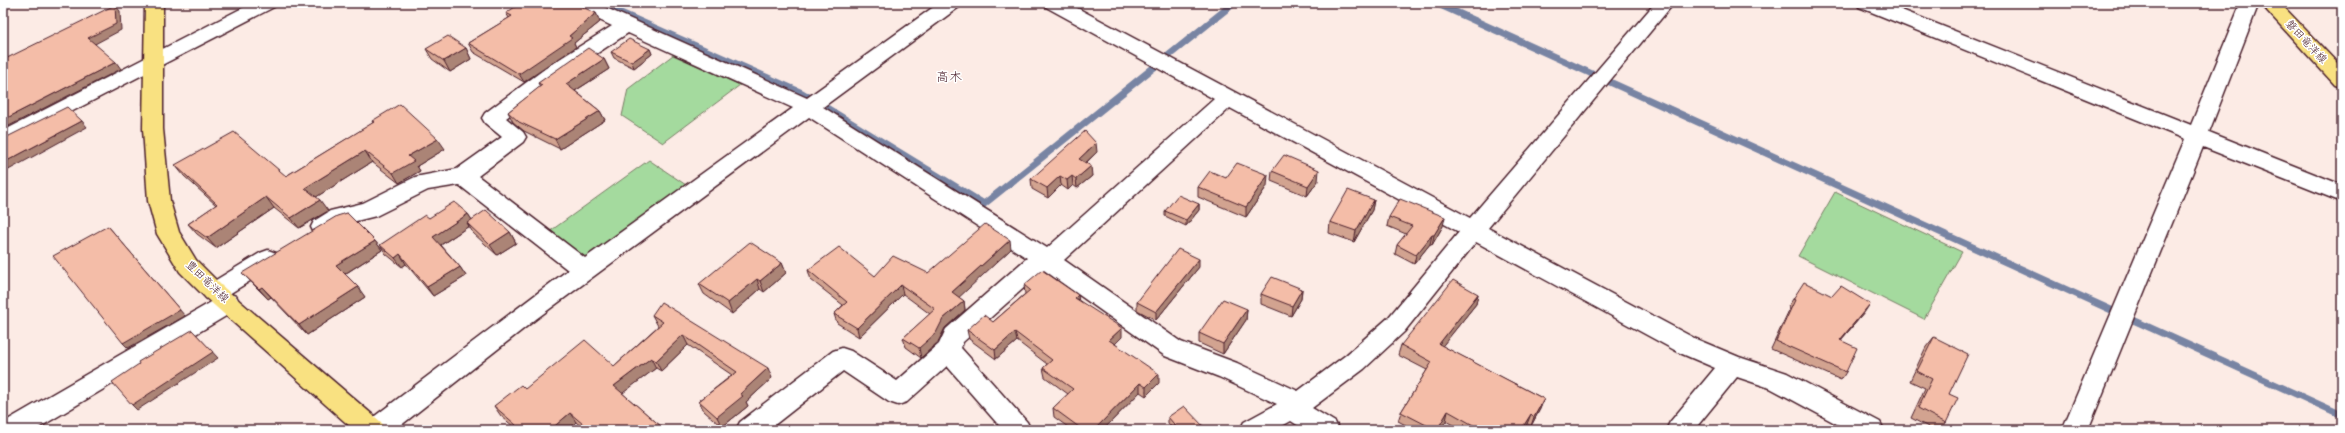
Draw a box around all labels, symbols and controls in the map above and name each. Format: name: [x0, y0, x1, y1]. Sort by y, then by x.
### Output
street label: 磐田竜洋線: [2281, 16, 2331, 68]
district label: 高木: [936, 67, 962, 88]
street label: 豊田竜洋線: [181, 256, 233, 308]

